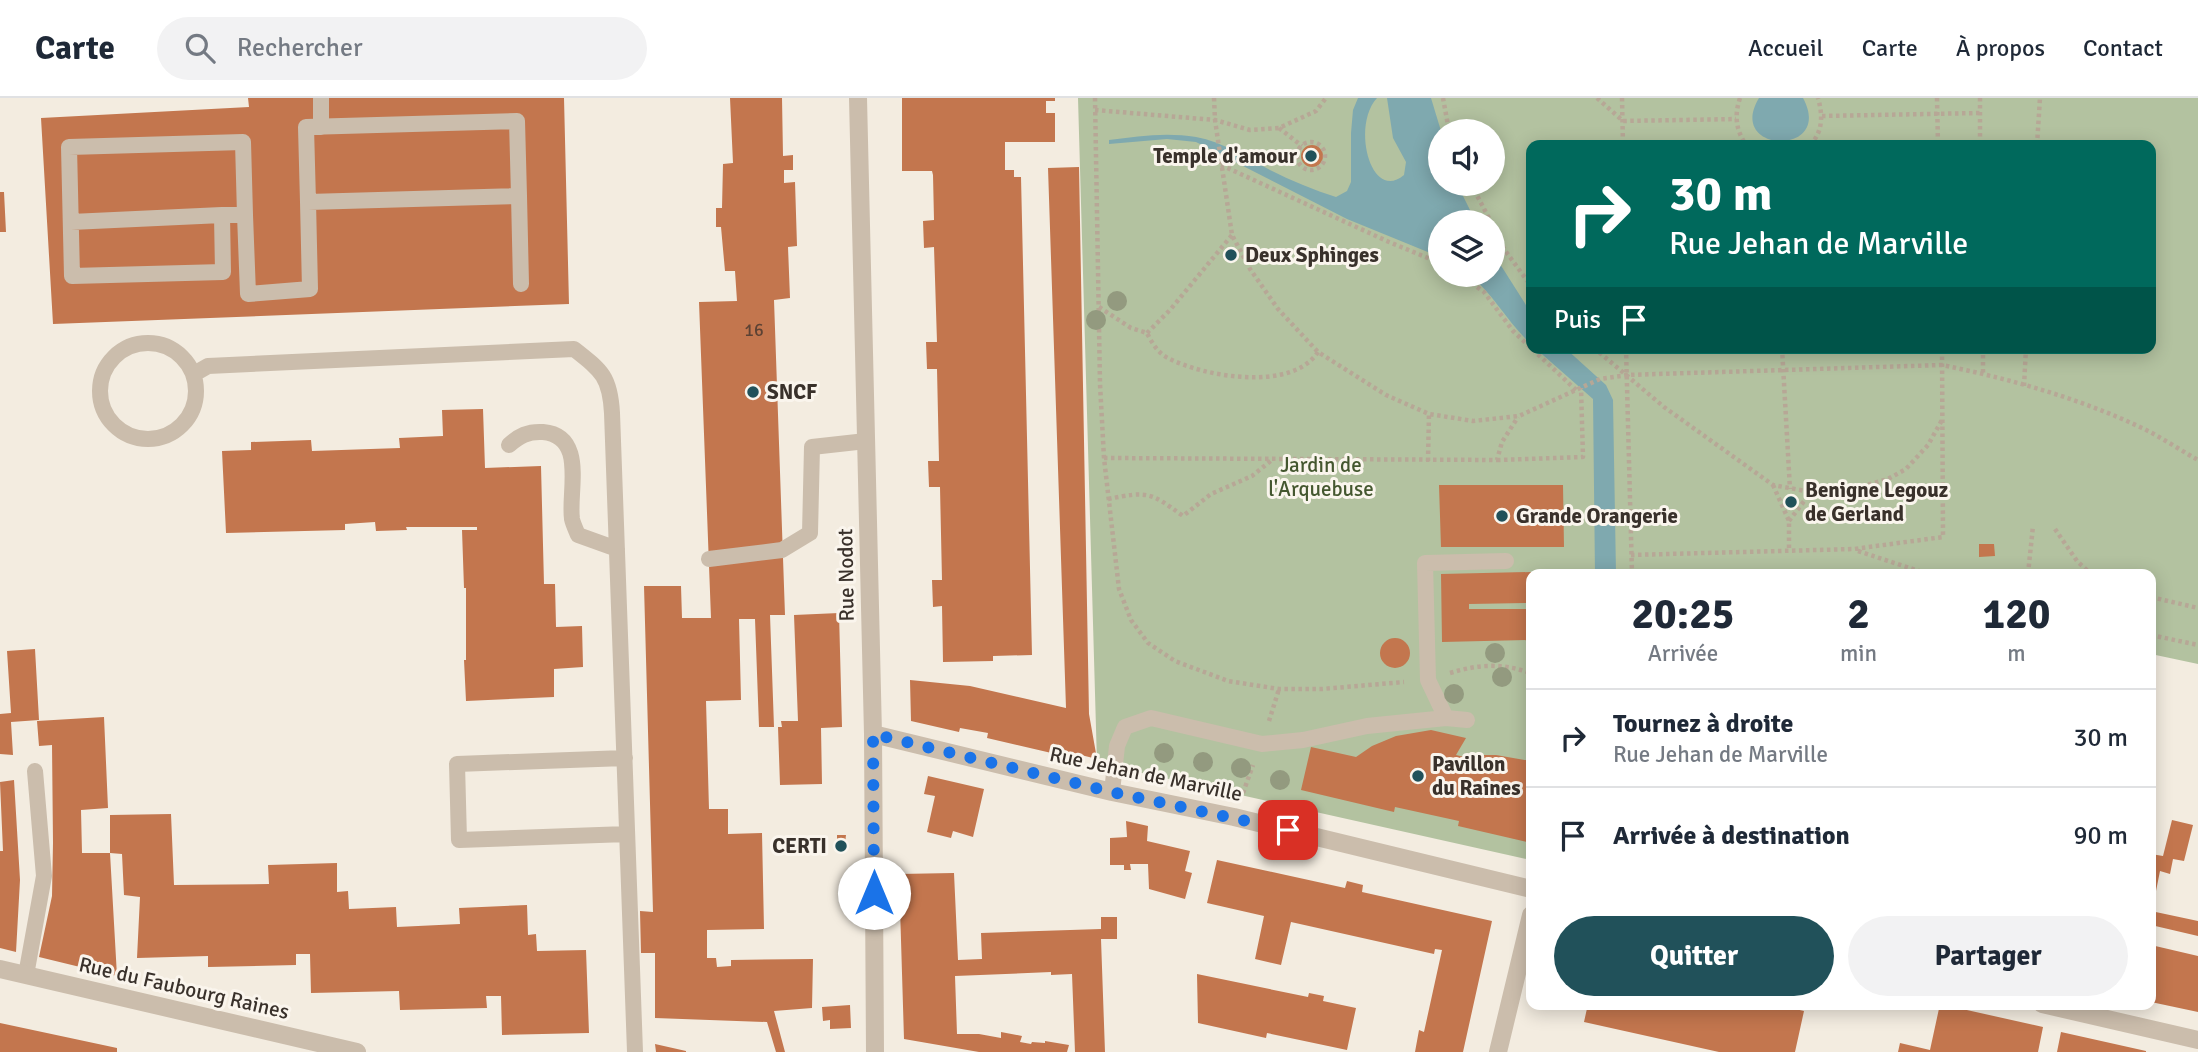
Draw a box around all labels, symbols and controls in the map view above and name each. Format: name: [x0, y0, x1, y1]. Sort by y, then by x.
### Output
search box: [157, 17, 647, 80]
text: Carte: [35, 28, 115, 69]
icon: search: [181, 29, 219, 67]
text: Rechercher: [237, 32, 363, 64]
text: Accueil: [1748, 33, 1824, 63]
text: Carte: [1862, 33, 1918, 63]
text: À propos: [1956, 33, 2045, 63]
text: Contact: [2083, 33, 2163, 63]
map controls: [1428, 119, 1505, 287]
button: sound: [1428, 119, 1505, 196]
place label: Temple d'amour: [1153, 143, 1298, 169]
marker: Temple d'amour: [1303, 148, 1319, 164]
text: 30 m: [1669, 164, 1772, 224]
icon: right: [1554, 168, 1645, 259]
button: layers: [1428, 210, 1505, 287]
text: Rue Jehan de Marville: [1669, 224, 1968, 263]
place label: Deux Sphinges: [1245, 242, 1379, 268]
marker: Deux Sphinges: [1223, 247, 1239, 263]
icon: arrive: [1615, 301, 1653, 339]
text: Puis: [1554, 304, 1601, 336]
house number: 16: [744, 319, 764, 341]
place label: SNCF: [767, 379, 817, 405]
marker: SNCF: [745, 384, 761, 400]
park label: Jardin de l'Arquebuse: [1268, 452, 1374, 502]
place label: Benigne Legouz de Gerland: [1805, 477, 1948, 527]
marker: Benigne Legouz de Gerland: [1783, 494, 1799, 510]
place label: Grande Orangerie: [1516, 503, 1678, 529]
marker: Grande Orangerie: [1494, 508, 1510, 524]
street label: Rue Nodot: [832, 528, 860, 622]
text: 20:25: [1631, 589, 1735, 640]
text: 2: [1847, 589, 1870, 640]
text: 120: [1982, 589, 2051, 640]
text: Arrivée: [1648, 639, 1718, 668]
text: min: [1840, 639, 1877, 668]
text: m: [2007, 639, 2026, 668]
text: Tournez à droite: [1613, 708, 1793, 740]
icon: right: [1554, 719, 1592, 757]
text: 30 m: [2073, 722, 2128, 754]
text: Rue Jehan de Marville: [1613, 740, 1828, 769]
street label: Rue Jehan de Marville: [1047, 741, 1245, 807]
place label: Pavillon du Raines: [1432, 751, 1521, 801]
marker: Pavillon du Raines: [1410, 768, 1426, 784]
pin: [1258, 800, 1318, 860]
icon: arrive: [1269, 811, 1307, 849]
icon: arrive: [1554, 817, 1592, 855]
text: Arrivée à destination: [1613, 820, 1850, 852]
text: 90 m: [2073, 820, 2128, 852]
place label: CERTI: [772, 833, 827, 859]
marker: CERTI: [833, 838, 849, 854]
position arrow: [837, 856, 911, 930]
button: Quitter: [1554, 916, 1834, 996]
button: Partager: [1848, 916, 2128, 996]
street label: Rue du Faubourg Raines: [76, 951, 292, 1025]

